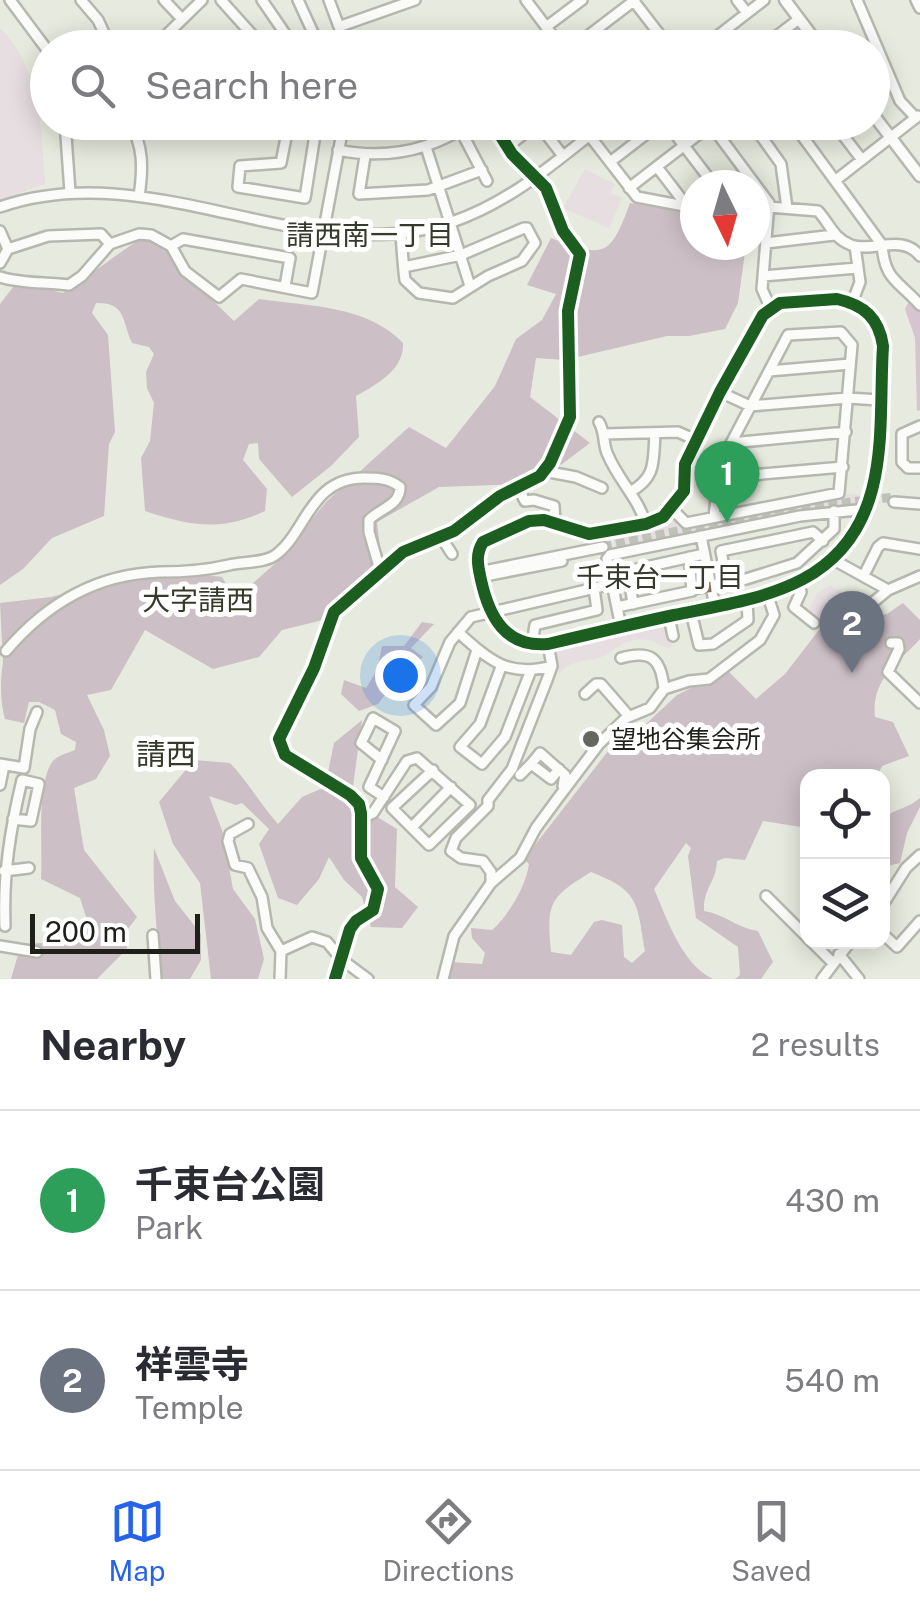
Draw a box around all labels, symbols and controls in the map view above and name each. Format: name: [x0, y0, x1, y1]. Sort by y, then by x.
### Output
search box: [30, 30, 890, 140]
icon: search: [65, 58, 120, 113]
text: Search here: [145, 63, 358, 108]
north arrow: [680, 170, 770, 260]
district label: 請西南一丁目: [286, 218, 454, 251]
pin: 1: [694, 440, 760, 523]
district label: 千束台一丁目: [576, 560, 744, 593]
district label: 大字請西: [142, 583, 254, 616]
pin: 2: [820, 590, 884, 673]
your location: [375, 650, 426, 701]
place label: 望地谷集会所: [611, 724, 761, 754]
marker: 望地谷集会所: [580, 728, 602, 750]
district label: 請西: [136, 736, 196, 772]
map controls: [800, 769, 890, 949]
button: locate: [800, 769, 890, 859]
button: layers: [800, 859, 890, 949]
scale bar: [30, 909, 200, 954]
text: 200 m: [45, 915, 127, 948]
text: Nearby: [40, 1020, 186, 1069]
text: 2 results: [751, 1026, 880, 1063]
text: 千束台公園: [135, 1162, 325, 1207]
text: 1: [66, 1182, 79, 1219]
text: 430 m: [785, 1182, 880, 1219]
text: Park: [135, 1209, 203, 1246]
text: 祥雲寺: [135, 1342, 249, 1387]
text: 2: [62, 1362, 83, 1399]
text: 540 m: [784, 1362, 880, 1399]
text: Temple: [135, 1389, 244, 1426]
tab: Map: [109, 1494, 165, 1587]
tab: Directions: [383, 1494, 514, 1587]
tab: Saved: [731, 1494, 811, 1587]

